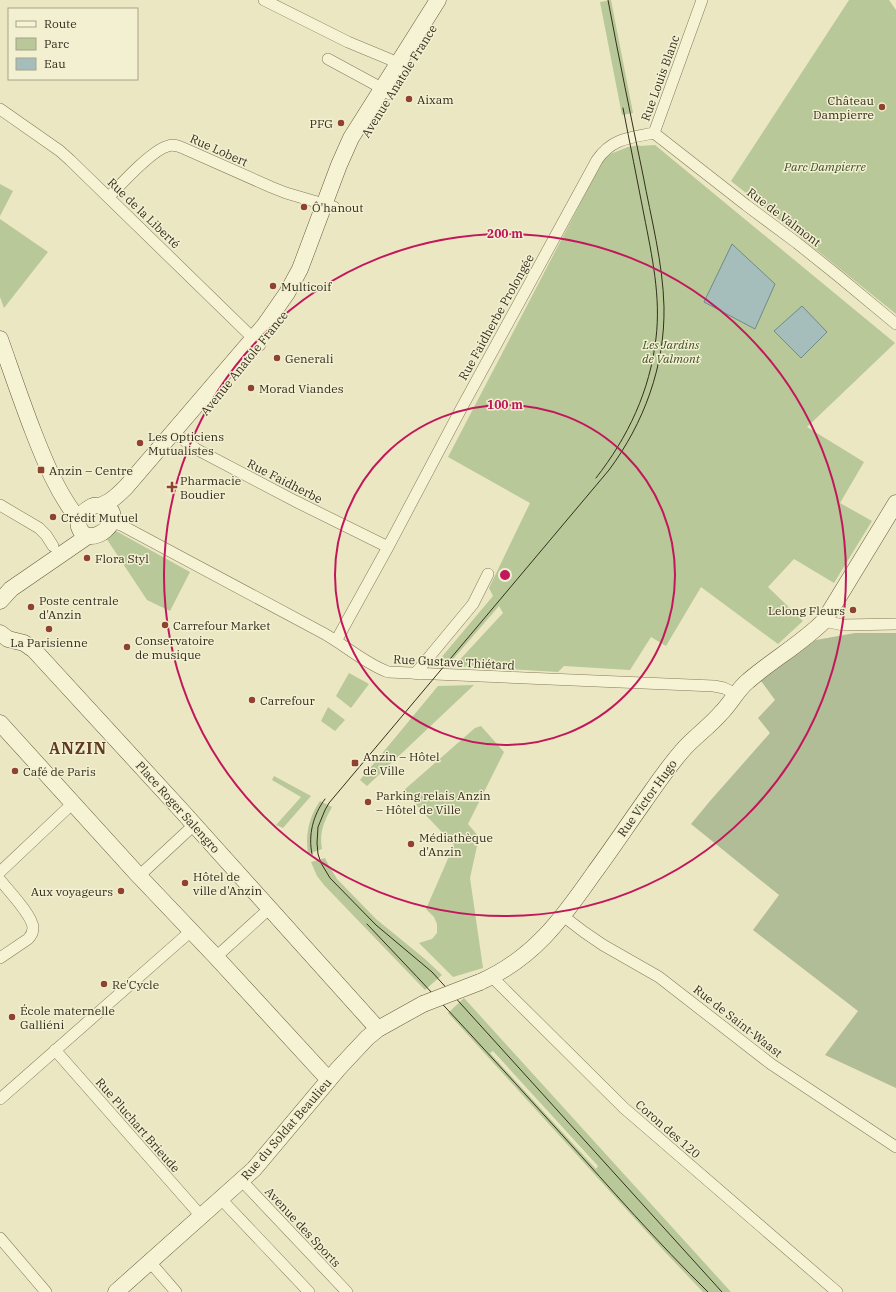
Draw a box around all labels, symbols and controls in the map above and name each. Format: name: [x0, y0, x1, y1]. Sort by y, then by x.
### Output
legend: [8, 8, 138, 80]
text: Route: [44, 16, 77, 31]
street label: Avenue Anatole France: [358, 22, 440, 140]
street label: Rue Louis Blanc: [637, 33, 683, 123]
text: Parc: [44, 36, 69, 51]
text: Eau: [44, 56, 66, 71]
place label: Aixam: [417, 92, 454, 107]
place label: Château Dampierre: [813, 93, 875, 122]
marker: Aixam: [404, 94, 414, 104]
marker: Château Dampierre: [877, 102, 887, 112]
place label: PFG: [310, 116, 333, 131]
marker: PFG: [336, 118, 346, 128]
street label: Rue Lobert: [188, 131, 250, 169]
park label: Parc Dampierre: [783, 159, 867, 174]
street label: Rue de la Liberté: [105, 175, 183, 251]
street label: Rue de Valmont: [744, 184, 824, 250]
place label: Ô'hanout: [312, 200, 364, 215]
marker: Ô'hanout: [299, 202, 309, 212]
text: 200 m: [487, 226, 523, 241]
street label: Rue Faidherbe Prolongée: [455, 251, 537, 383]
place label: Multicoif: [281, 279, 332, 294]
marker: Multicoif: [268, 281, 278, 291]
street label: Avenue Anatole France: [197, 308, 291, 418]
park label: Les Jardins de Valmont: [642, 337, 701, 366]
place label: Generali: [285, 351, 334, 366]
marker: Generali: [272, 353, 282, 363]
place label: Morad Viandes: [259, 381, 344, 396]
marker: Morad Viandes: [246, 383, 256, 393]
text: 100 m: [487, 397, 523, 412]
place label: Les Opticiens Mutualistes: [148, 429, 224, 458]
marker: Les Opticiens Mutualistes: [135, 438, 145, 448]
street label: Rue Faidherbe: [245, 456, 325, 506]
place label: Anzin – Centre: [49, 463, 133, 478]
marker: Anzin – Centre: [36, 465, 46, 475]
place label: Pharmacie Boudier: [180, 473, 241, 502]
marker: Pharmacie Boudier: [167, 482, 177, 492]
place label: Crédit Mutuel: [61, 510, 139, 525]
marker: Crédit Mutuel: [48, 512, 58, 522]
place label: Flora Styl: [95, 551, 149, 566]
marker: Flora Styl: [82, 553, 92, 563]
centre of rings: [498, 568, 512, 582]
place label: Poste centrale d'Anzin: [39, 593, 119, 622]
marker: Poste centrale d'Anzin: [26, 602, 36, 612]
place label: Lelong Fleurs: [768, 603, 845, 618]
marker: Lelong Fleurs: [848, 605, 858, 615]
place label: Carrefour Market: [173, 618, 270, 633]
marker: Carrefour Market: [160, 620, 170, 630]
marker: La Parisienne: [44, 624, 54, 634]
place label: Conservatoire de musique: [135, 633, 214, 662]
place label: La Parisienne: [10, 635, 88, 650]
marker: Conservatoire de musique: [122, 642, 132, 652]
street label: Rue Gustave Thiétard: [393, 651, 515, 673]
place label: Carrefour: [260, 693, 316, 708]
marker: Carrefour: [247, 695, 257, 705]
district label: ANZIN: [49, 738, 107, 758]
place label: Anzin – Hôtel de Ville: [363, 749, 440, 778]
street label: Rue Victor Hugo: [614, 756, 680, 839]
street label: Place Roger Salengro: [133, 758, 223, 856]
marker: Anzin – Hôtel de Ville: [350, 758, 360, 768]
place label: Café de Paris: [23, 764, 96, 779]
marker: Café de Paris: [10, 766, 20, 776]
place label: Parking relais Anzin – Hôtel de Ville: [376, 788, 491, 817]
marker: Parking relais Anzin – Hôtel de Ville: [363, 797, 373, 807]
place label: Médiathèque d'Anzin: [419, 830, 493, 859]
marker: Médiathèque d'Anzin: [406, 839, 416, 849]
place label: Hôtel de ville d'Anzin: [193, 869, 262, 898]
marker: Hôtel de ville d'Anzin: [180, 878, 190, 888]
place label: Aux voyageurs: [31, 884, 113, 899]
marker: Aux voyageurs: [116, 886, 126, 896]
place label: Re'Cycle: [112, 977, 159, 992]
marker: Re'Cycle: [99, 979, 109, 989]
street label: Rue de Saint-Waast: [691, 982, 785, 1060]
place label: École maternelle Galliéni: [20, 1003, 115, 1032]
marker: École maternelle Galliéni: [7, 1012, 17, 1022]
street label: Rue Pluchart Brieude: [93, 1075, 183, 1175]
street label: Rue du Soldat Beaulieu: [238, 1075, 335, 1183]
street label: Coron des 120: [633, 1097, 703, 1161]
street label: Avenue des Sports: [262, 1184, 344, 1270]

